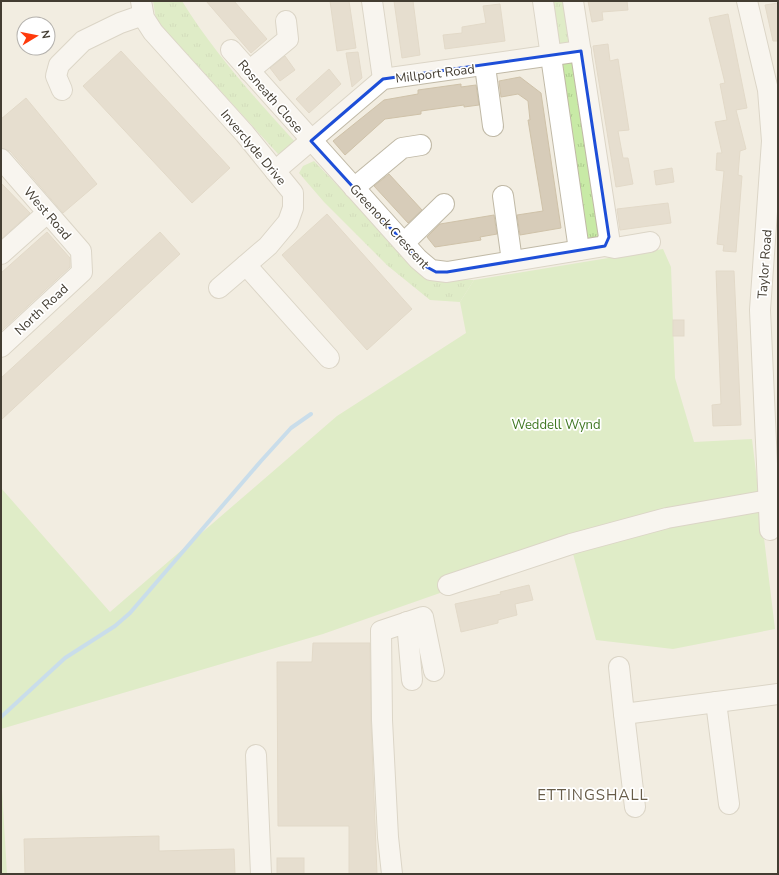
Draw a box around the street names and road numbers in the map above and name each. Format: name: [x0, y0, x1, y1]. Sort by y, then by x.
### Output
street label: Rosneath Close: [233, 56, 307, 137]
street label: Millport Road: [394, 60, 476, 88]
street label: Inverclyde Drive: [216, 106, 290, 189]
street label: Greenock Crescent: [345, 180, 434, 273]
street label: West Road: [19, 183, 75, 244]
street label: Taylor Road: [754, 229, 776, 299]
street label: North Road: [11, 280, 72, 339]

